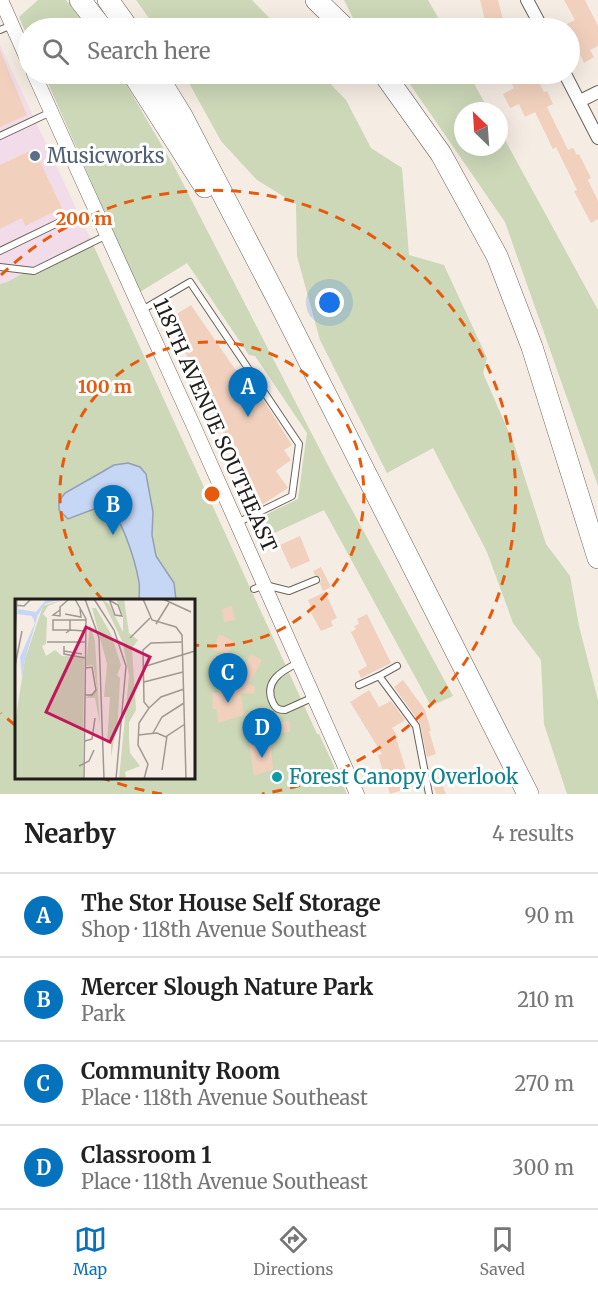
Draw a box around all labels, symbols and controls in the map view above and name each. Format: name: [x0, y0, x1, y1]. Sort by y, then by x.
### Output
search box: [18, 18, 580, 84]
icon: search: [39, 35, 72, 68]
text: Search here: [87, 37, 210, 65]
north arrow: [454, 102, 508, 156]
place label: Musicworks: [47, 143, 164, 168]
marker: Musicworks: [28, 149, 42, 163]
text: 200 m: [56, 207, 112, 230]
your location: [315, 288, 344, 317]
street label: 118TH AVENUE SOUTHEAST: [148, 295, 282, 555]
pin: A: [228, 368, 268, 417]
text: 100 m: [78, 375, 132, 398]
centre of rings: [202, 484, 222, 504]
pin: B: [94, 486, 132, 535]
inset map: [15, 599, 195, 779]
pin: C: [208, 654, 248, 703]
pin: D: [242, 708, 282, 758]
place label: Forest Canopy Overlook: [289, 764, 519, 789]
marker: Forest Canopy Overlook: [270, 770, 284, 784]
text: Nearby: [24, 817, 116, 850]
text: 4 results: [492, 821, 574, 846]
text: The Stor House Self Storage: [81, 889, 381, 917]
text: A: [36, 903, 51, 928]
text: 90 m: [524, 903, 574, 928]
text: Shop · 118th Avenue Southeast: [81, 917, 367, 942]
text: Mercer Slough Nature Park: [81, 973, 373, 1001]
text: B: [37, 987, 50, 1012]
text: 210 m: [517, 987, 574, 1012]
text: Park: [81, 1001, 125, 1026]
text: Community Room: [81, 1057, 280, 1085]
text: C: [37, 1071, 50, 1096]
text: 270 m: [514, 1071, 574, 1096]
text: Place · 118th Avenue Southeast: [81, 1085, 368, 1110]
text: Classroom 1: [81, 1141, 212, 1169]
text: D: [36, 1155, 51, 1180]
text: 300 m: [512, 1155, 574, 1180]
text: Place · 118th Avenue Southeast: [81, 1169, 368, 1194]
tab: Map: [73, 1223, 107, 1279]
tab: Directions: [253, 1223, 333, 1279]
tab: Saved: [480, 1223, 525, 1279]

